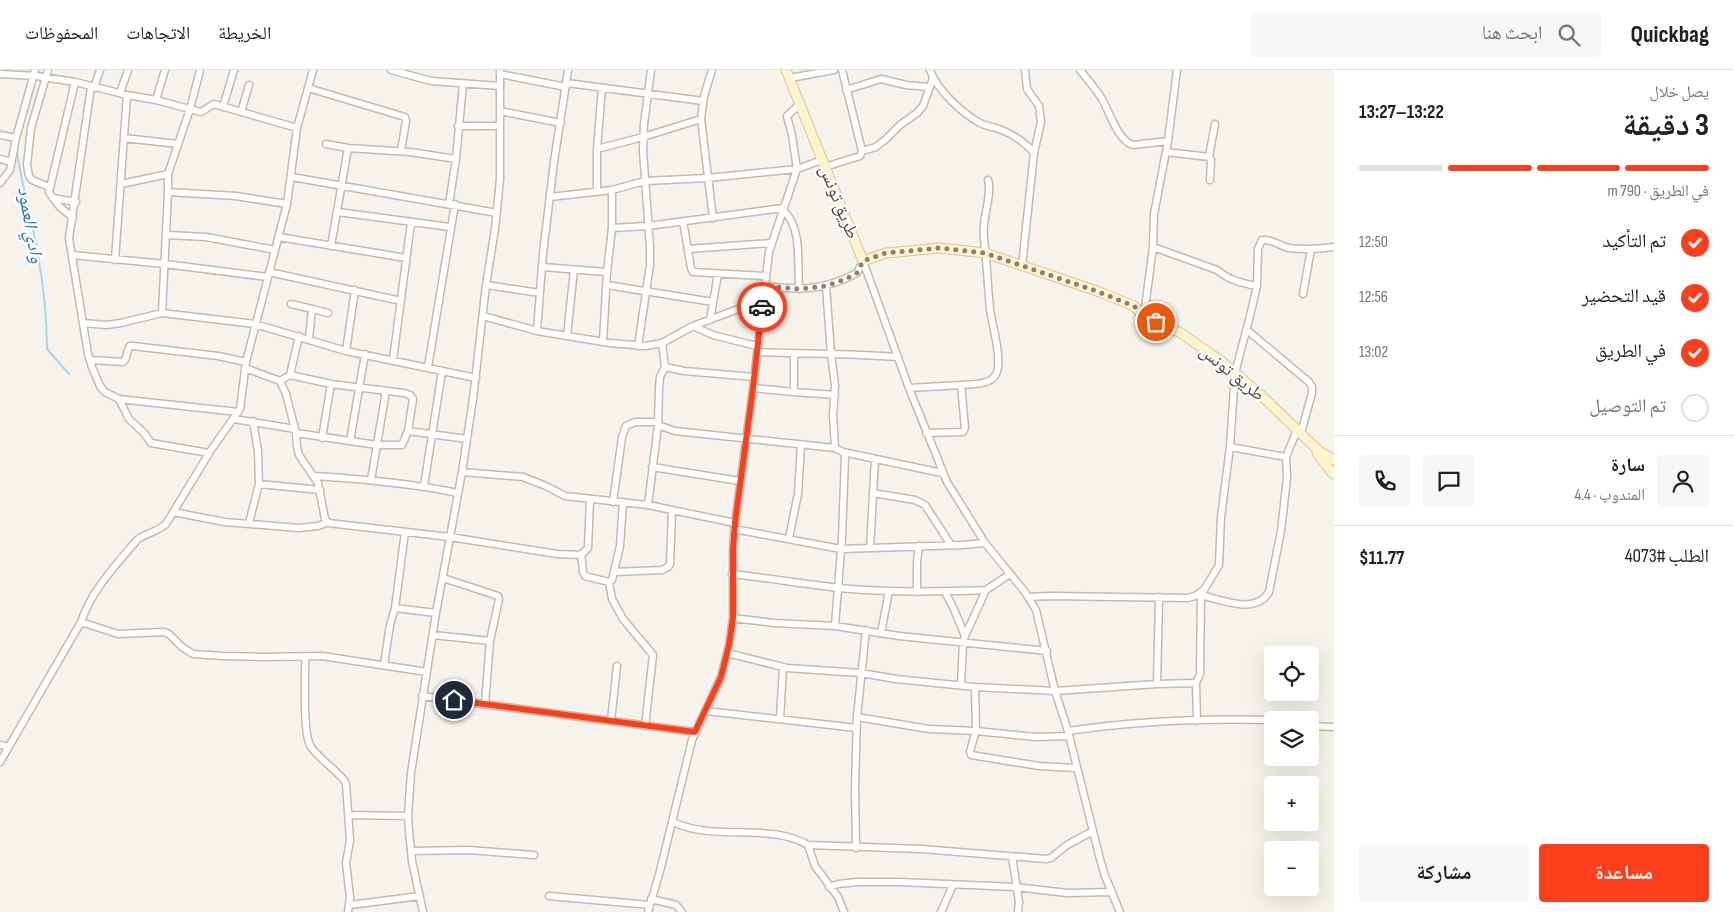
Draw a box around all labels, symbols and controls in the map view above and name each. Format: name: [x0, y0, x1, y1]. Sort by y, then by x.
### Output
search box: [1251, 12, 1601, 57]
text: Quickbag: [1631, 20, 1709, 49]
icon: search: [1555, 21, 1583, 49]
text: ابحث هنا: [1482, 22, 1543, 45]
text: المحفوظات: [25, 23, 98, 44]
text: الاتجاهات: [126, 23, 190, 44]
text: الخريطة: [218, 23, 271, 44]
text: يصل خلال: [1650, 83, 1709, 102]
text: 13:22–13:27: [1359, 101, 1444, 124]
text: 3 دقيقة: [1622, 106, 1709, 145]
street label: طريق تونس: [815, 162, 863, 242]
text: في الطريق · 790 m: [1608, 182, 1709, 201]
water label: وادي العمود: [9, 185, 48, 266]
icon: check: [1681, 229, 1709, 257]
text: تم التأكيد: [1603, 230, 1666, 253]
text: 12:50: [1359, 233, 1388, 252]
courier: [737, 282, 787, 332]
icon: check: [1681, 284, 1709, 312]
text: قيد التحضير: [1582, 285, 1666, 308]
text: 12:56: [1359, 288, 1388, 307]
icon: car: [748, 293, 776, 321]
pin: [1135, 301, 1177, 343]
icon: bag: [1142, 308, 1170, 336]
icon: check: [1681, 339, 1709, 367]
street label: طريق تونس: [1195, 340, 1269, 406]
text: في الطريق: [1595, 340, 1666, 363]
text: 13:02: [1359, 343, 1388, 362]
text: تم التوصيل: [1589, 395, 1666, 418]
text: سارة: [1611, 454, 1645, 477]
button: phone: [1359, 455, 1411, 507]
button: chat: [1423, 455, 1475, 507]
button: person: [1657, 455, 1709, 507]
text: المندوب · 4.4: [1574, 486, 1645, 505]
text: الطلب #4073: [1625, 545, 1709, 568]
text: $11.77: [1359, 547, 1404, 570]
map controls: [1264, 646, 1319, 896]
button: locate: [1264, 646, 1319, 701]
pin: [433, 679, 475, 721]
icon: home: [440, 686, 468, 714]
button: layers: [1264, 711, 1319, 766]
button: +: [1264, 776, 1319, 831]
button: −: [1264, 841, 1319, 896]
button: مشاركة: [1359, 844, 1529, 902]
button: مساعدة: [1539, 844, 1709, 902]

